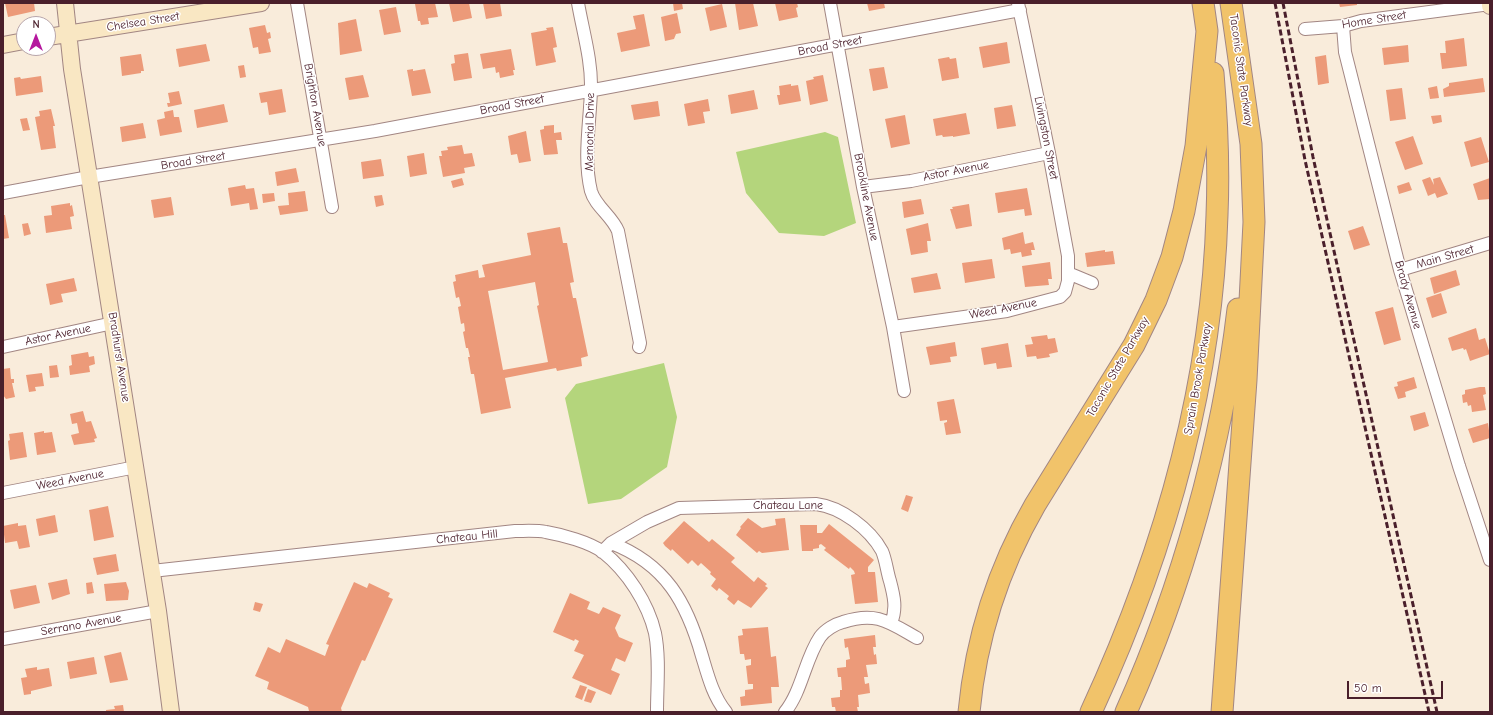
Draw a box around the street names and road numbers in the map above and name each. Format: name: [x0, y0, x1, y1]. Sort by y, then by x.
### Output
street label: Home Street: [1341, 8, 1407, 32]
street label: Chelsea Street: [105, 9, 181, 35]
street label: Taconic State Parkway: [1226, 13, 1256, 127]
street label: Broad Street: [797, 33, 863, 59]
street label: Brighton Avenue: [301, 62, 329, 148]
street label: Broad Street: [479, 92, 545, 118]
street label: Memorial Drive: [582, 93, 598, 171]
street label: Livingston Street: [1031, 95, 1061, 181]
street label: Broad Street: [160, 149, 226, 173]
street label: Brookline Avenue: [850, 152, 882, 242]
street label: Astor Avenue: [922, 158, 990, 184]
street label: Main Street: [1414, 242, 1476, 272]
street label: Brady Avenue: [1391, 259, 1425, 331]
street label: Weed Avenue: [968, 295, 1038, 323]
street label: Bradhurst Avenue: [105, 311, 133, 403]
street label: Taconic State Parkway: [1083, 314, 1153, 420]
street label: Astor Avenue: [24, 321, 92, 349]
street label: Sprain Brook Parkway: [1181, 322, 1215, 436]
street label: Weed Avenue: [35, 466, 105, 494]
street label: Chateau Lane: [753, 499, 823, 513]
street label: Chateau Hill: [435, 527, 499, 547]
street label: Serrano Avenue: [40, 611, 122, 639]

